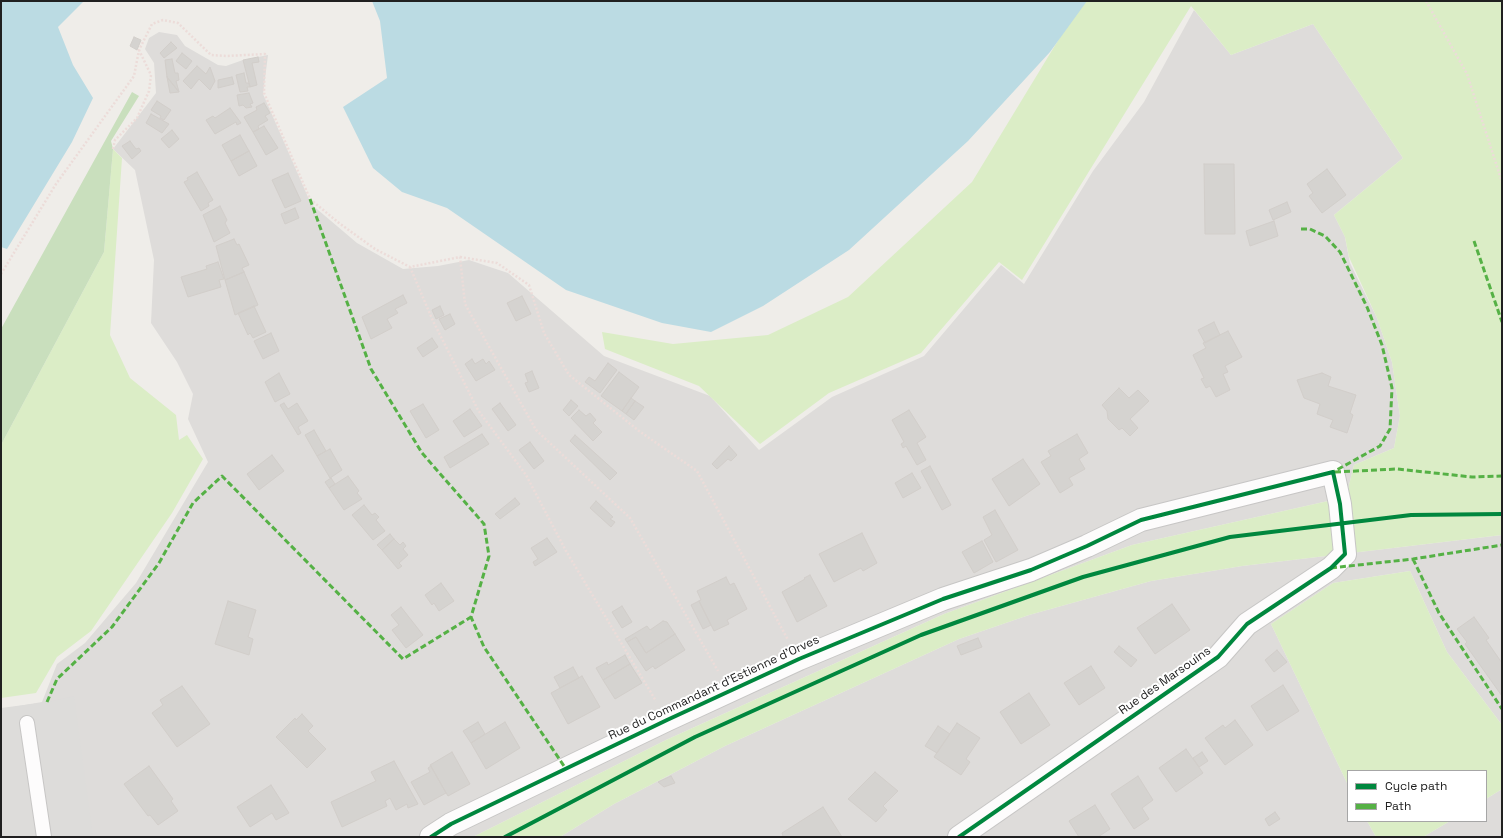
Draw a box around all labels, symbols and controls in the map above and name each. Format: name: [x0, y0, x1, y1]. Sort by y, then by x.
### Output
street label: Rue du Commandant d'Estienne d'Orves: [606, 633, 822, 743]
street label: Rue des Marsouins: [1116, 644, 1214, 718]
legend: [1347, 770, 1487, 822]
text: Cycle path: [1385, 778, 1447, 794]
text: Path: [1385, 798, 1411, 814]

